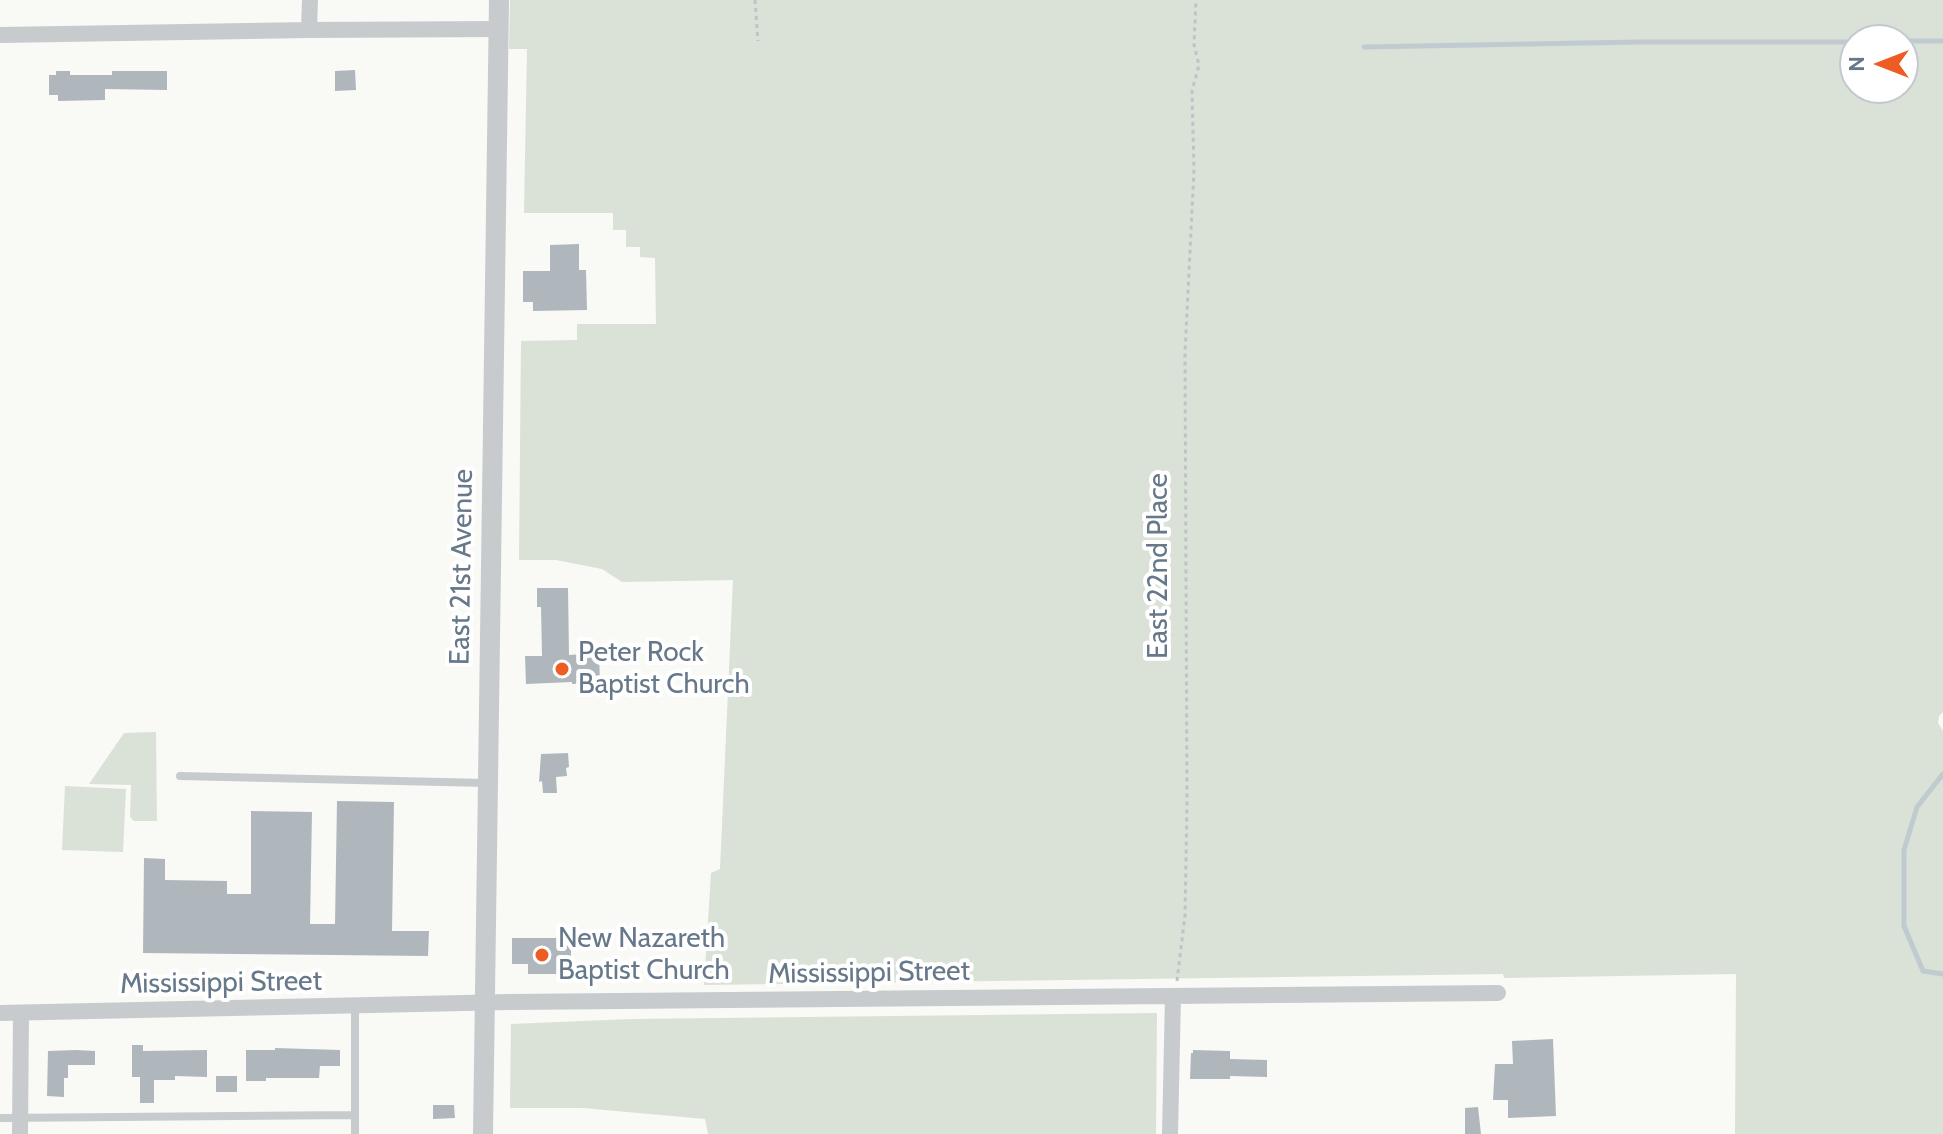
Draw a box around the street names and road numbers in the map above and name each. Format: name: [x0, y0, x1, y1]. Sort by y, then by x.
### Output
street label: East 21st Avenue: [443, 469, 481, 665]
street label: East 22nd Place: [1142, 473, 1176, 659]
street label: Mississippi Street: [768, 954, 970, 992]
street label: Mississippi Street: [120, 964, 322, 1002]

